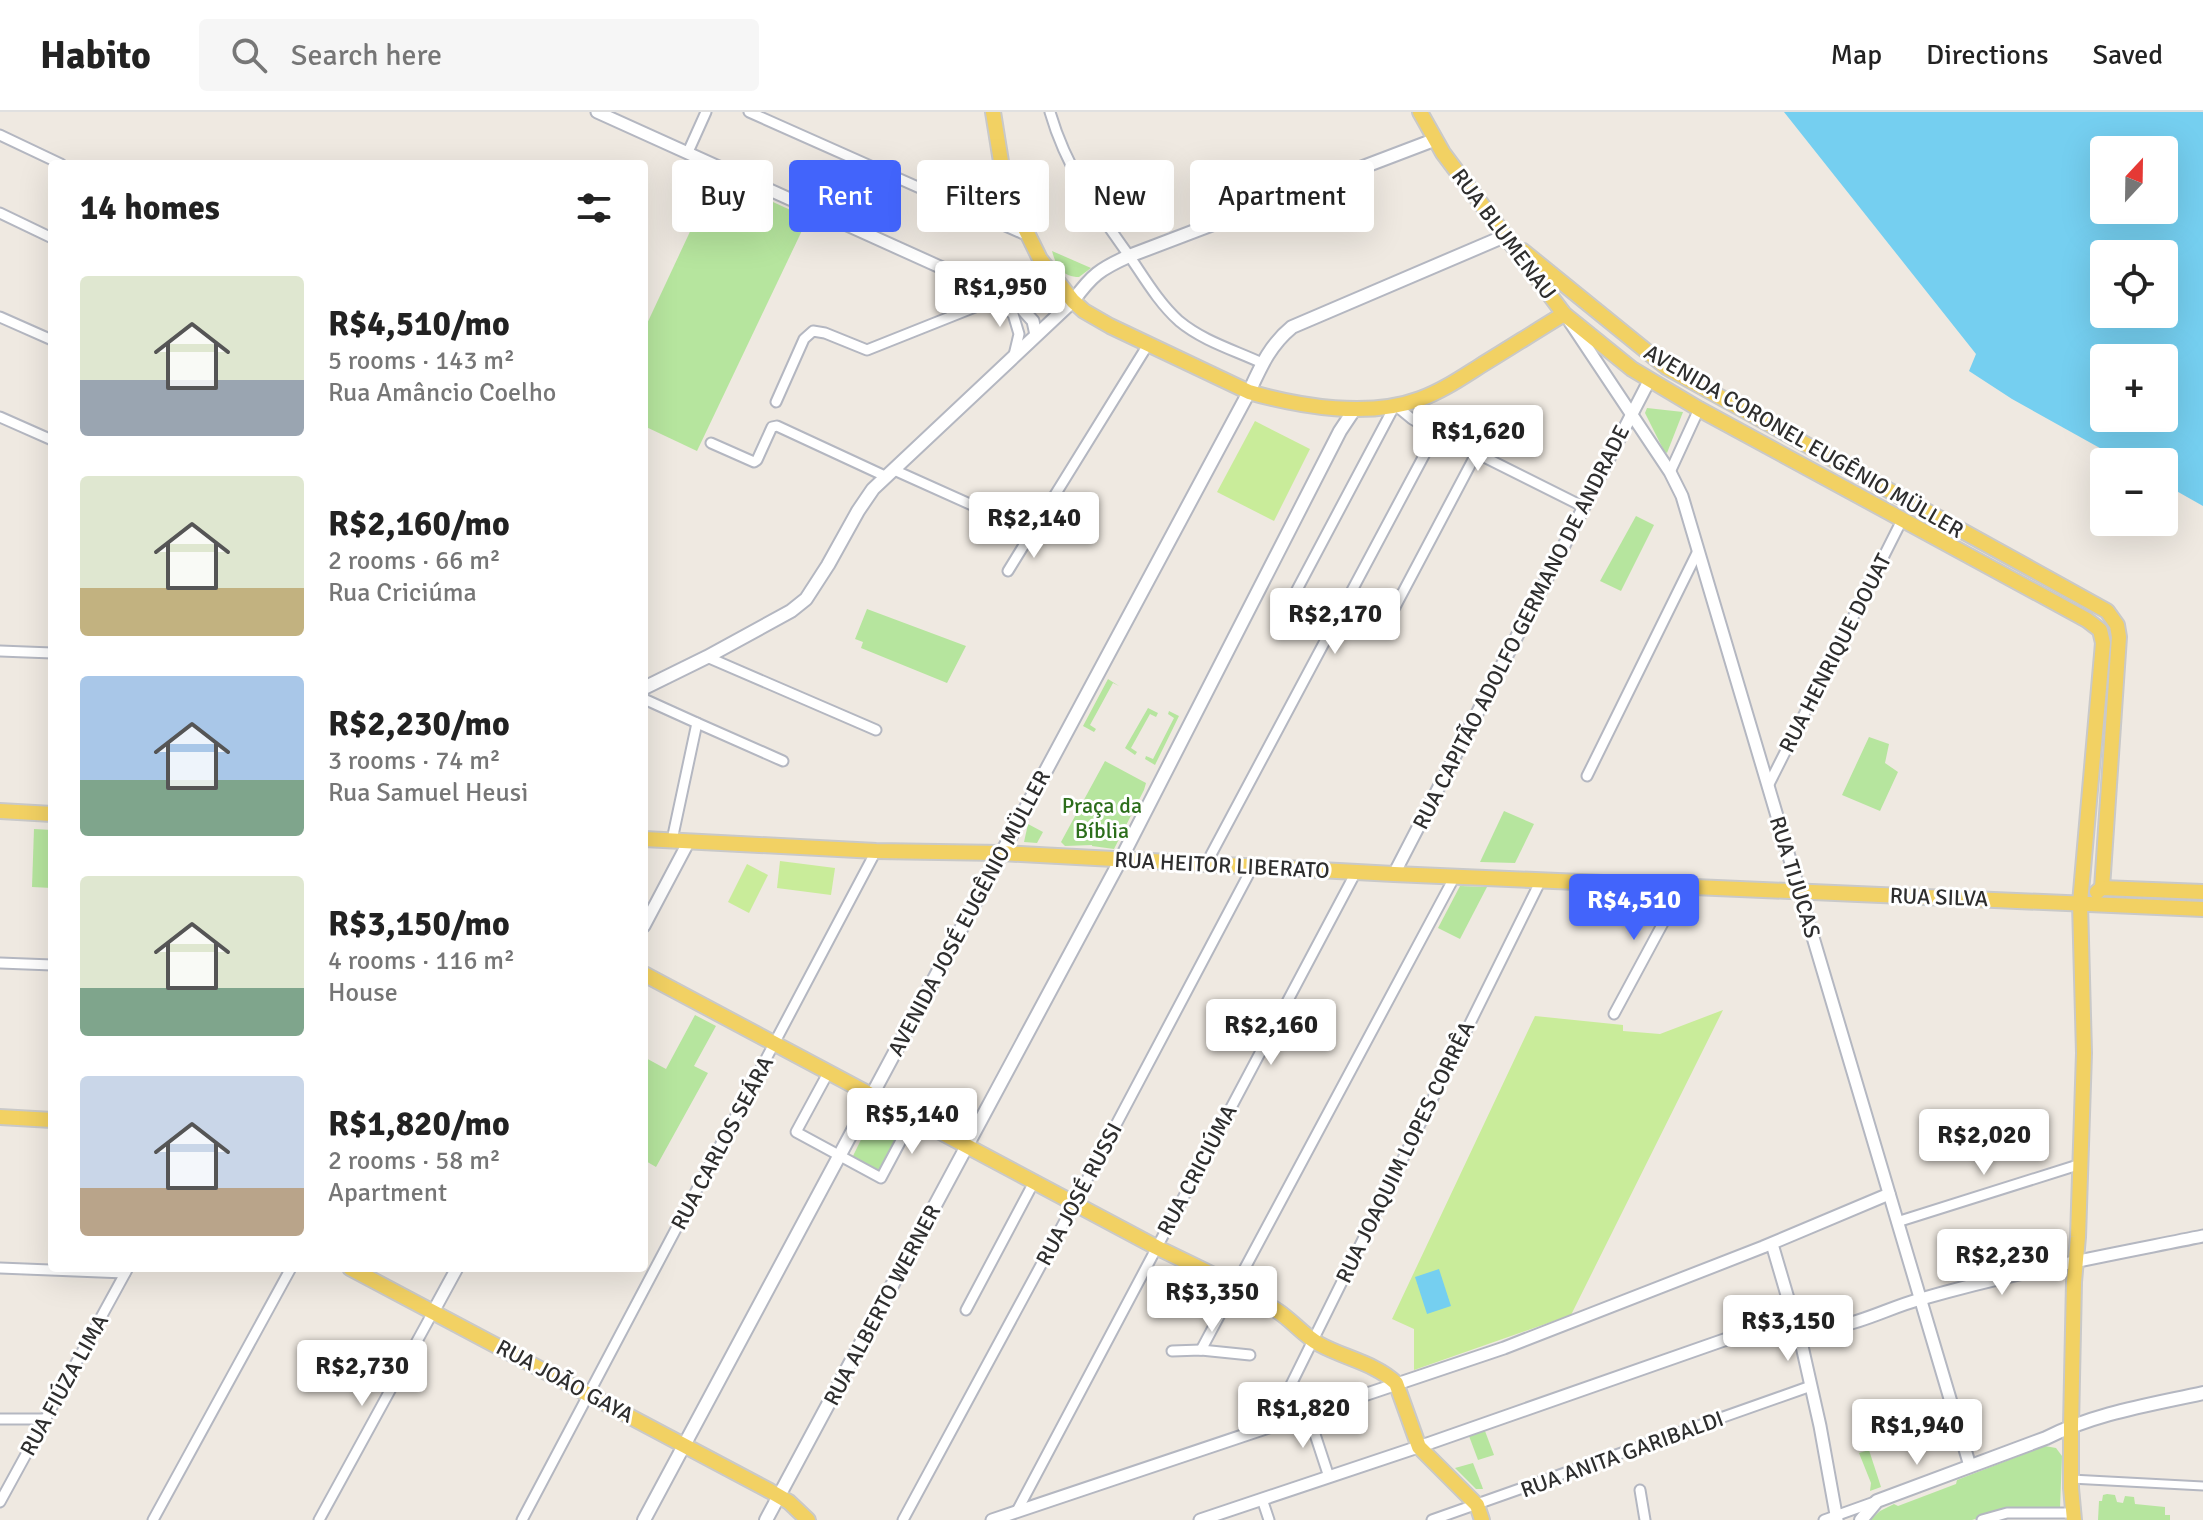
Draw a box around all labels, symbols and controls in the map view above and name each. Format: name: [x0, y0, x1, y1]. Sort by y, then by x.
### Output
search box: [199, 19, 759, 91]
text: Habito: [40, 32, 151, 79]
icon: search: [227, 33, 271, 77]
text: Search here: [291, 37, 442, 74]
text: Map: [1830, 38, 1882, 72]
text: Directions: [1926, 38, 2048, 72]
text: Saved: [2092, 38, 2163, 72]
north arrow: [2090, 136, 2178, 224]
map controls: [2090, 136, 2178, 536]
chip: Buy: [672, 160, 773, 232]
chip: Rent: [789, 160, 901, 232]
chip: Filters: [917, 160, 1049, 232]
chip: New: [1065, 160, 1174, 232]
chip: Apartment: [1190, 160, 1374, 232]
street label: RUA BLUMENAU: [1446, 163, 1562, 305]
icon: filters: [572, 186, 616, 230]
text: 14 homes: [80, 187, 220, 229]
button: locate: [2090, 240, 2178, 328]
pin: R$1,950: [926, 261, 1074, 329]
text: R$1,950: [953, 271, 1047, 303]
text: R$4,510/mo: [328, 303, 510, 345]
icon: home: [144, 308, 240, 404]
street label: AVENIDA CORONEL EUGÊNIO MÜLLER: [1639, 338, 1969, 544]
button: +: [2090, 344, 2178, 432]
text: 5 rooms · 143 m²: [328, 345, 515, 377]
text: Rua Amâncio Coelho: [328, 377, 556, 409]
pin: R$1,620: [1404, 405, 1552, 473]
text: R$1,620: [1431, 415, 1525, 447]
street label: RUA CAPITÃO ADOLFO GERMANO DE ANDRADE: [1407, 420, 1635, 834]
button: −: [2090, 448, 2178, 536]
pin: R$2,140: [960, 492, 1108, 560]
text: R$2,140: [987, 502, 1081, 534]
text: R$2,160/mo: [328, 503, 510, 545]
icon: home: [144, 508, 240, 604]
text: 2 rooms · 66 m²: [328, 545, 501, 577]
street label: RUA HENRIQUE DOUAT: [1773, 549, 1897, 757]
text: Rua Criciúma: [328, 577, 477, 609]
pin: R$2,170: [1261, 588, 1409, 656]
text: R$2,170: [1288, 598, 1382, 630]
text: R$2,230/mo: [328, 703, 510, 745]
icon: home: [144, 708, 240, 804]
text: 3 rooms · 74 m²: [328, 745, 501, 777]
street label: AVENIDA JOSÉ EUGÊNIO MÜLLER: [882, 766, 1056, 1060]
text: Rua Samuel Heusi: [328, 777, 528, 809]
park label: Praça da Bíblia: [1062, 792, 1142, 844]
street label: RUA TIJUCAS: [1764, 813, 1826, 941]
street label: RUA HEITOR LIBERATO: [1114, 846, 1330, 884]
pin: R$4,510: [1560, 874, 1708, 942]
street label: RUA SILVA: [1889, 882, 1989, 912]
text: R$4,510: [1587, 884, 1681, 916]
text: R$3,150/mo: [328, 903, 510, 945]
icon: home: [144, 908, 240, 1004]
text: 4 rooms · 116 m²: [328, 945, 515, 977]
text: House: [328, 977, 398, 1009]
pin: R$2,160: [1197, 999, 1345, 1067]
text: R$2,160: [1224, 1009, 1318, 1041]
street label: RUA JOAQUIM LOPES CORRÊA: [1330, 1016, 1480, 1287]
street label: RUA CARLOS SEÁRA: [665, 1051, 779, 1234]
pin: R$5,140: [838, 1088, 986, 1156]
text: R$5,140: [865, 1098, 959, 1130]
street label: RUA CRICIÚMA: [1151, 1100, 1243, 1240]
text: R$1,820/mo: [328, 1103, 510, 1145]
icon: home: [144, 1108, 240, 1204]
pin: R$2,020: [1910, 1109, 2058, 1177]
street label: RUA JOSÉ RUSSI: [1030, 1118, 1128, 1270]
text: R$2,020: [1937, 1119, 2031, 1151]
text: 2 rooms · 58 m²: [328, 1145, 501, 1177]
text: Apartment: [328, 1177, 447, 1209]
street label: RUA ALBERTO WERNER: [818, 1200, 946, 1410]
pin: R$2,230: [1928, 1229, 2076, 1297]
text: R$2,230: [1955, 1239, 2049, 1271]
pin: R$3,350: [1138, 1266, 1286, 1334]
text: R$3,350: [1165, 1276, 1259, 1308]
pin: R$3,150: [1714, 1295, 1862, 1363]
text: R$3,150: [1741, 1305, 1835, 1337]
street label: RUA FIÚZA LIMA: [14, 1309, 114, 1460]
street label: RUA JOÃO GAYA: [492, 1333, 639, 1429]
pin: R$2,730: [288, 1340, 436, 1408]
text: R$2,730: [315, 1350, 409, 1382]
pin: R$1,820: [1229, 1382, 1377, 1450]
text: R$1,820: [1256, 1392, 1350, 1424]
pin: R$1,940: [1843, 1399, 1991, 1467]
street label: RUA ANITA GARIBALDI: [1517, 1405, 1727, 1503]
text: R$1,940: [1870, 1409, 1964, 1441]

